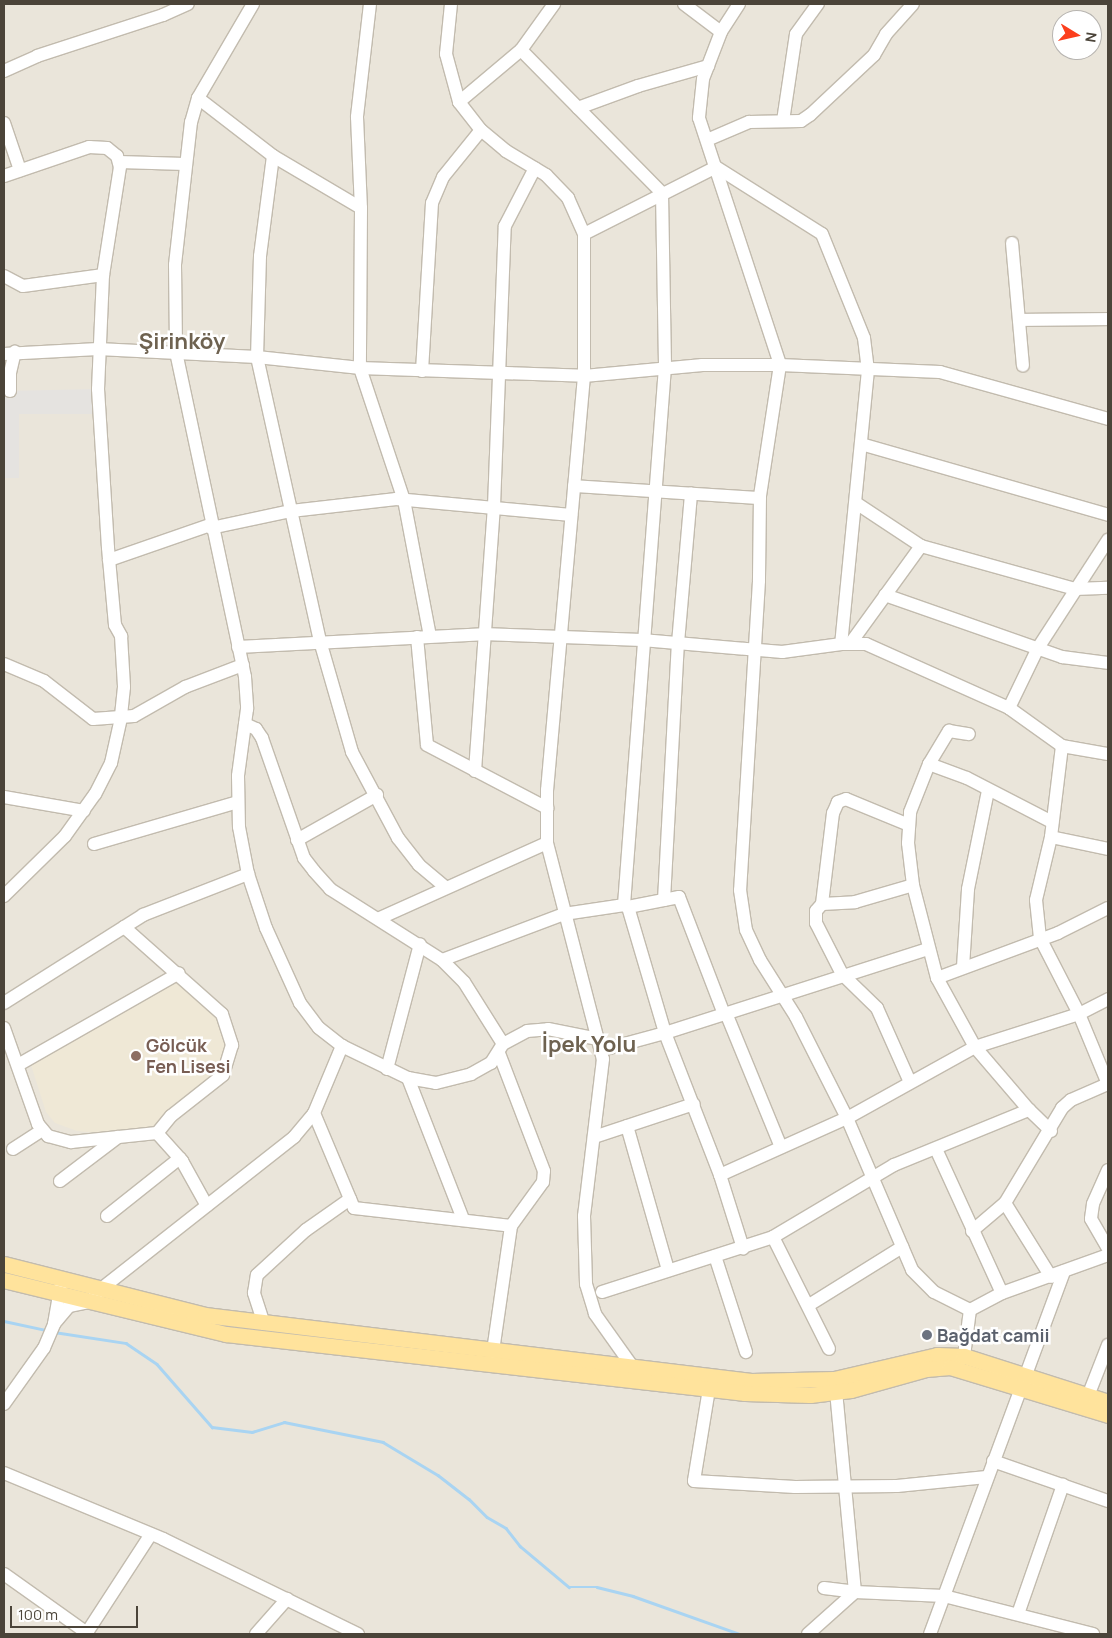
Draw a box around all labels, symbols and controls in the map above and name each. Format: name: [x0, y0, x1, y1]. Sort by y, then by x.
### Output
north arrow: [1052, 10, 1102, 60]
text: N: [1081, 31, 1101, 44]
district label: Şirinköy: [139, 329, 225, 355]
district label: İpek Yolu: [542, 1032, 636, 1058]
place label: Gölcük Fen Lisesi: [146, 1035, 231, 1078]
marker: Gölcük Fen Lisesi: [130, 1050, 142, 1062]
place label: Bağdat camii: [937, 1324, 1050, 1346]
marker: Bağdat camii: [921, 1329, 933, 1341]
scale bar: [12, 1596, 140, 1628]
text: 100 m: [18, 1604, 58, 1625]

